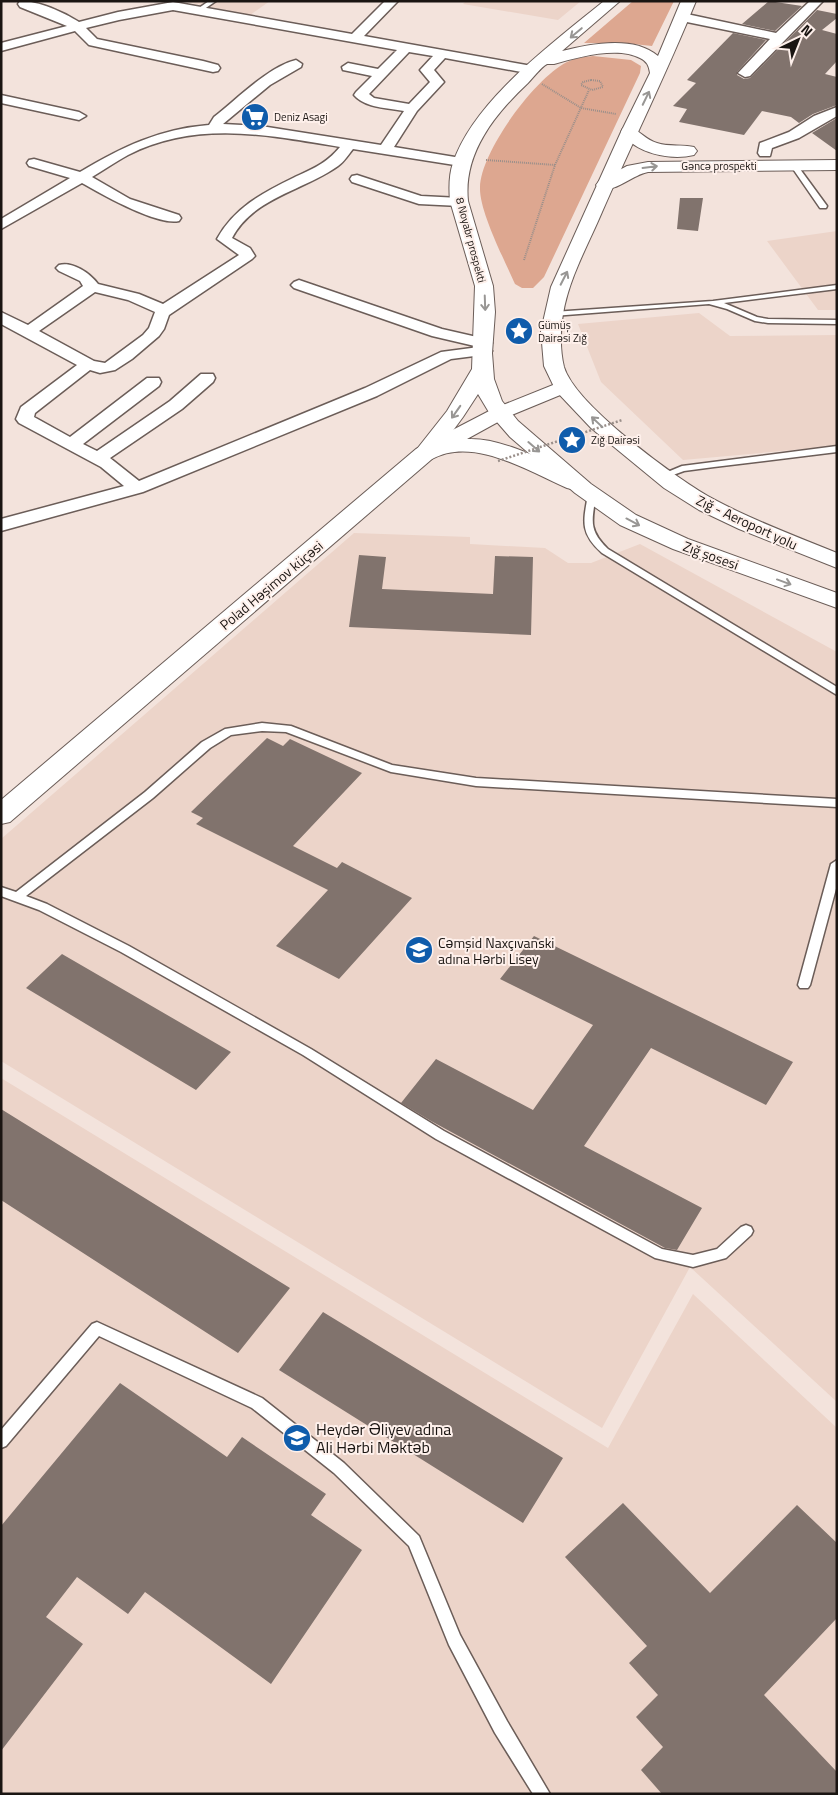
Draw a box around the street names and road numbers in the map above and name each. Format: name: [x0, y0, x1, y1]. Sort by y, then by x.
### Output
street label: Gəncə prospekti: [681, 158, 757, 174]
street label: 8 Noyabr prospekti: [452, 196, 490, 284]
street label: Zığ - Aeroport yolu: [693, 489, 801, 555]
street label: Polad Həşimov küçəsi: [215, 535, 327, 635]
street label: Zığ şosesi: [680, 535, 742, 575]

